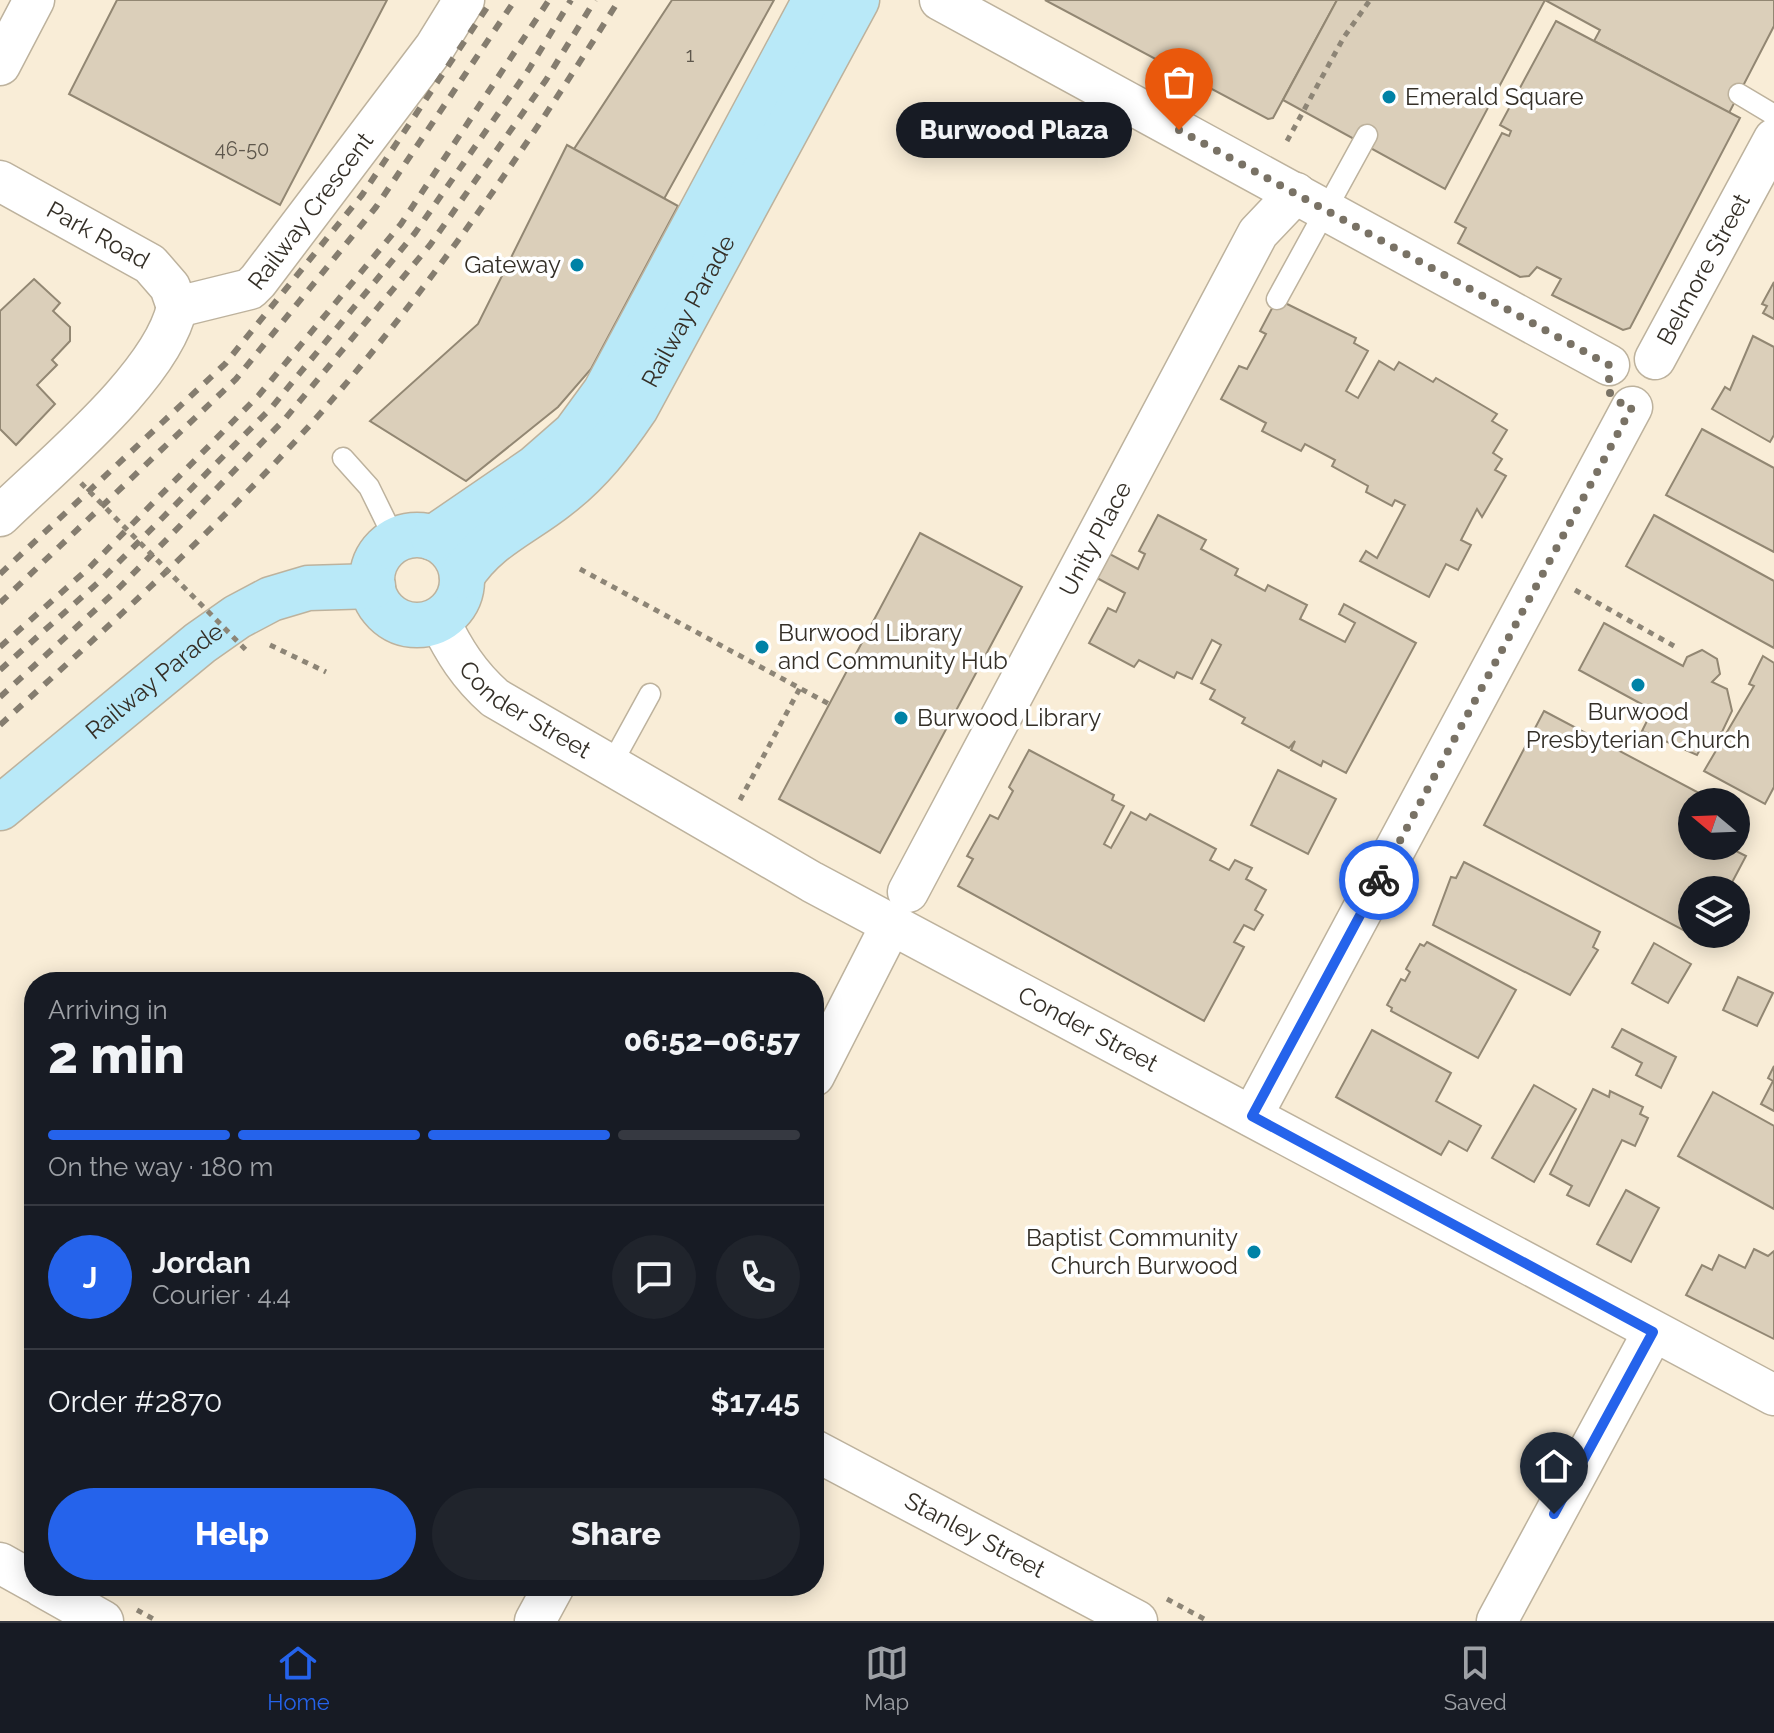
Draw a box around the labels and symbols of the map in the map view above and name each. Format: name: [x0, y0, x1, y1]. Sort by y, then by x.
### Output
house number: 1: [686, 43, 695, 67]
pin: [1145, 48, 1213, 130]
place label: Emerald Square: [1405, 82, 1584, 111]
marker: Emerald Square: [1380, 88, 1398, 106]
callout: Burwood Plaza: [895, 102, 1131, 158]
street label: Railway Crescent: [242, 127, 379, 295]
house number: 46-50: [215, 137, 269, 161]
street label: Belmore Street: [1650, 188, 1756, 350]
street label: Park Road: [42, 195, 155, 275]
street label: Railway Parade: [635, 230, 741, 392]
place label: Gateway: [464, 250, 561, 279]
marker: Gateway: [568, 256, 586, 274]
street label: Unity Place: [1053, 476, 1137, 601]
street label: Railway Parade: [80, 616, 229, 745]
place label: Burwood Library and Community Hub: [778, 618, 1008, 675]
marker: Burwood Library and Community Hub: [753, 638, 771, 656]
street label: Conder Street: [453, 655, 596, 765]
marker: Burwood Presbyterian Church: [1629, 676, 1647, 694]
place label: Burwood Presbyterian Church: [1526, 697, 1750, 754]
place label: Burwood Library: [917, 703, 1101, 732]
marker: Burwood Library: [892, 709, 910, 727]
north arrow: [1678, 788, 1750, 860]
courier: [1339, 840, 1419, 920]
street label: Conder Street: [1013, 980, 1163, 1078]
place label: Baptist Community Church Burwood: [1026, 1223, 1238, 1280]
marker: Baptist Community Church Burwood: [1245, 1243, 1263, 1261]
pin: [1520, 1432, 1588, 1514]
street label: Stanley Street: [900, 1486, 1050, 1584]

